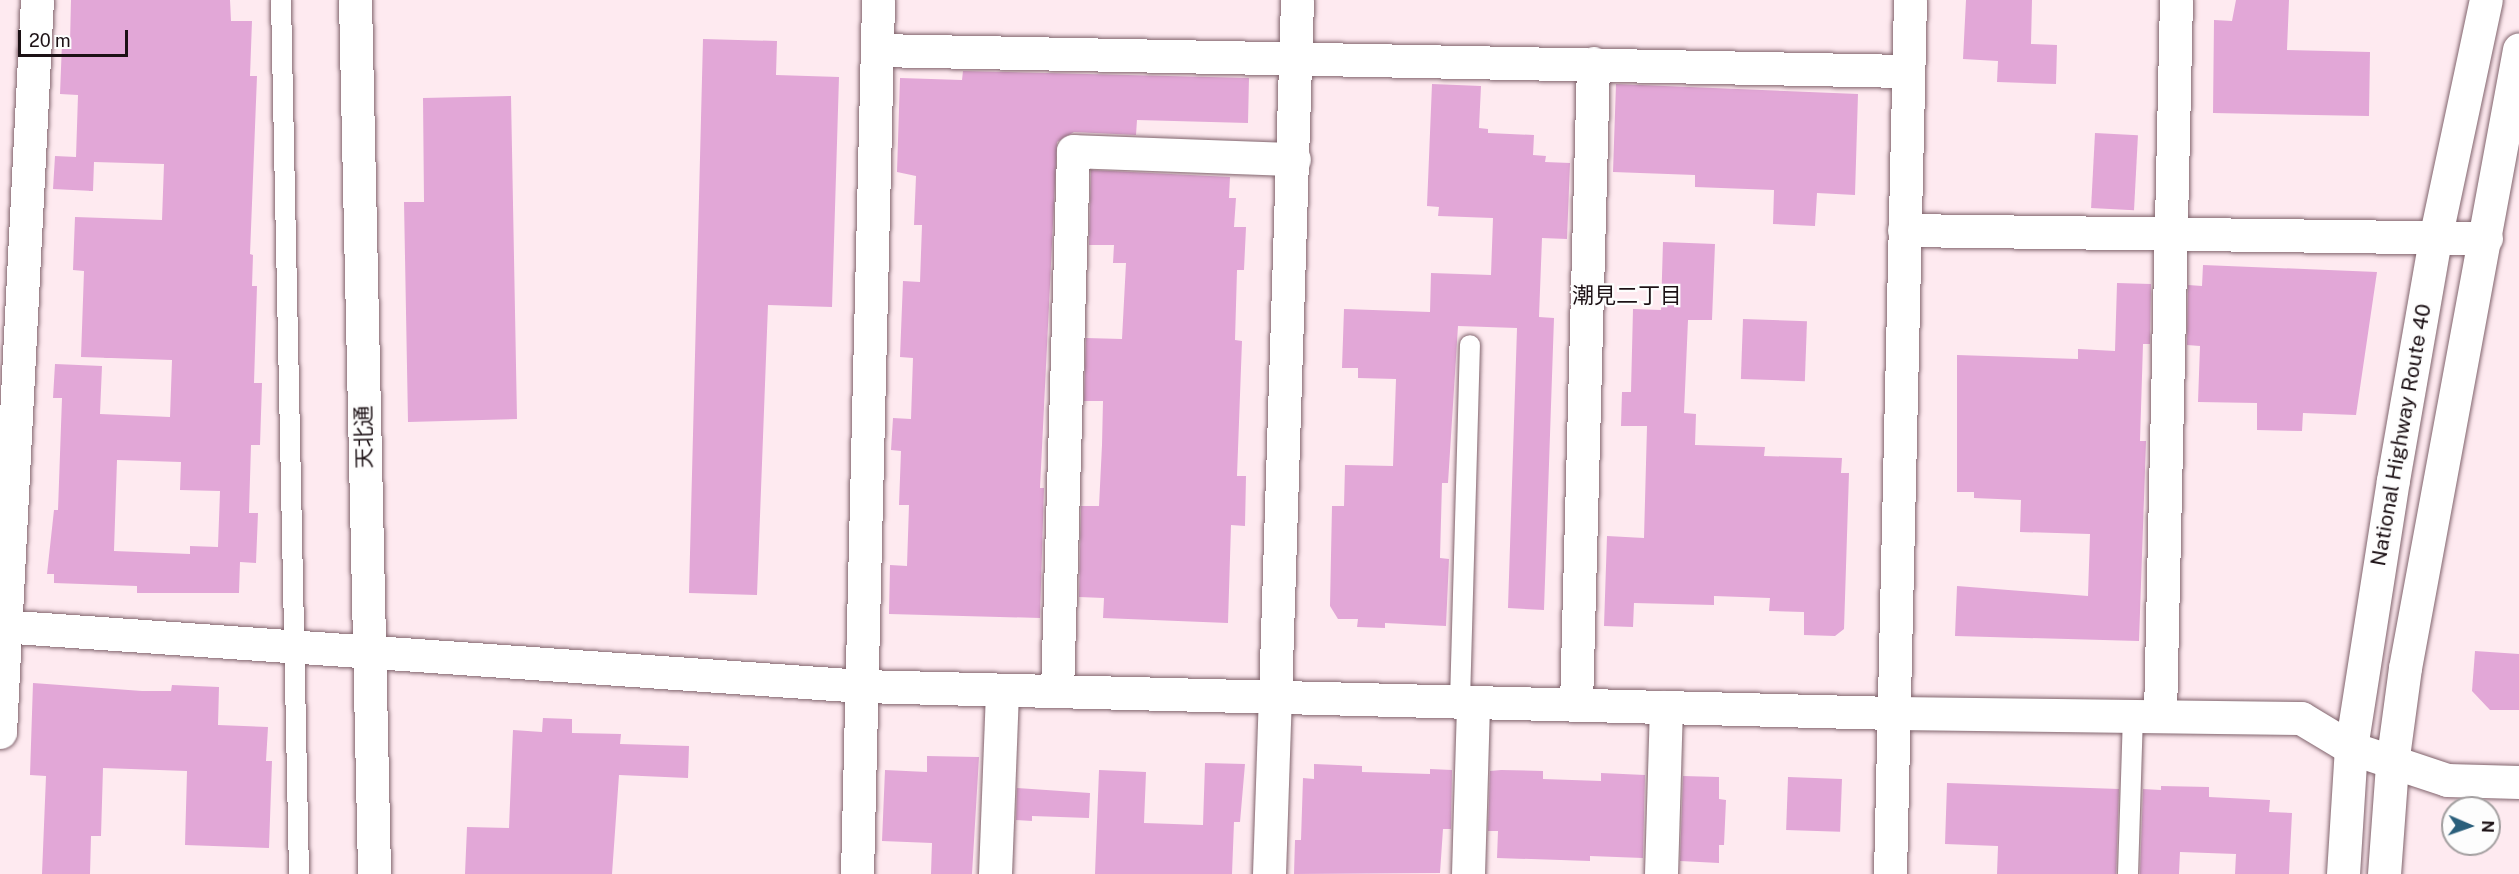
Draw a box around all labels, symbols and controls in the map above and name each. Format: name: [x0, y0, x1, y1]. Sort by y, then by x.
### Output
scale bar: [21, 18, 130, 56]
text: 20 m: [29, 30, 71, 51]
district label: 潮見二丁目: [1572, 283, 1682, 309]
street label: National Highway Route 40: [2366, 302, 2436, 568]
street label: 天北通: [351, 405, 377, 469]
north arrow: [2441, 796, 2501, 856]
text: N: [2478, 820, 2497, 833]

